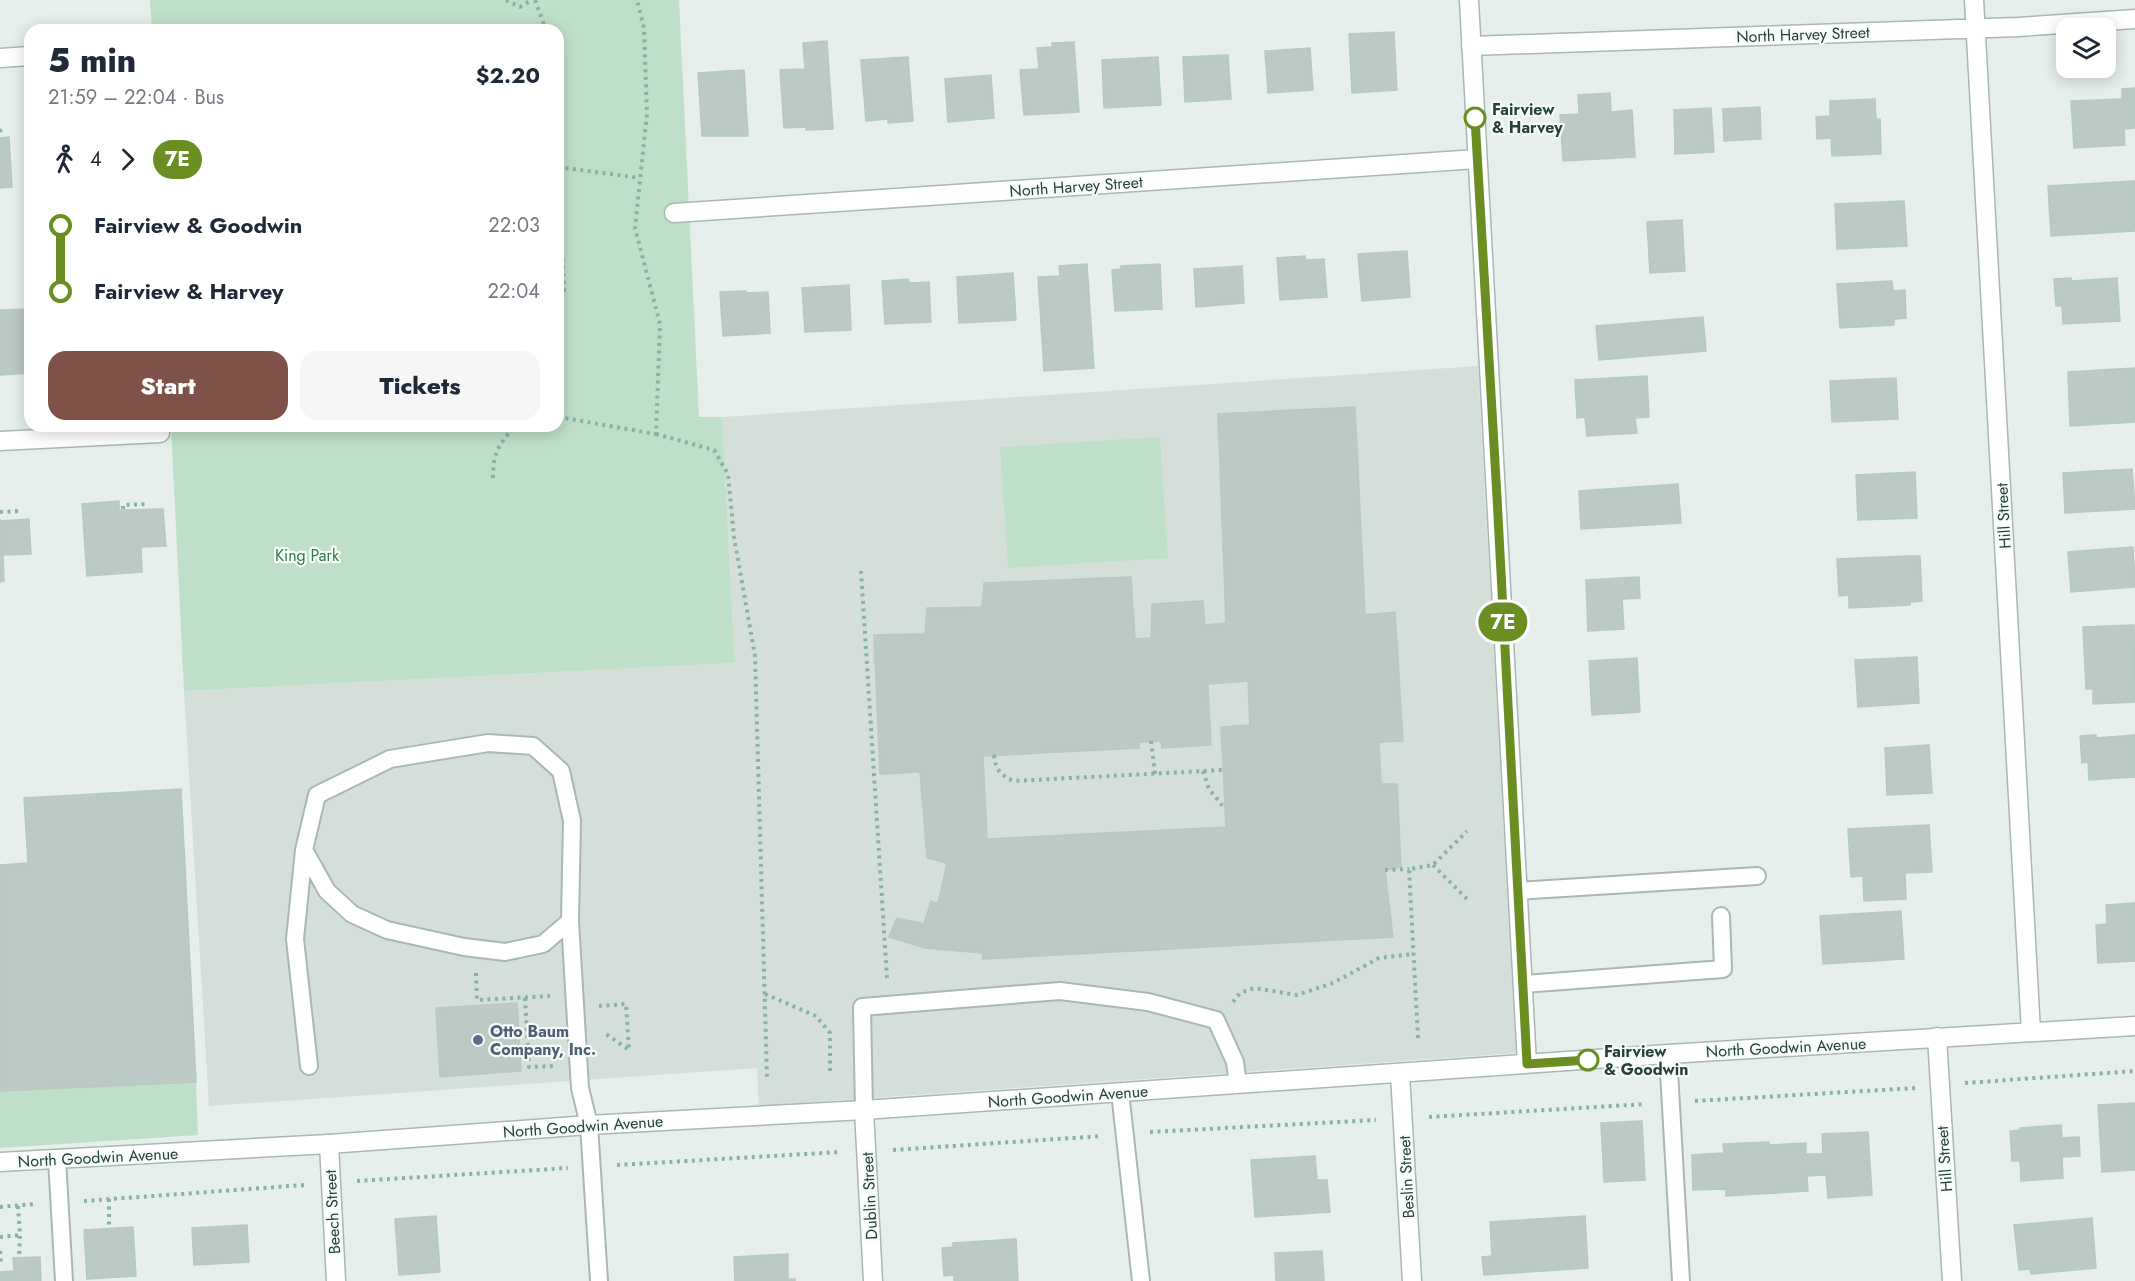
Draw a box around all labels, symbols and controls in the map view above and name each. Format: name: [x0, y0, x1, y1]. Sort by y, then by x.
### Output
map controls: [2056, 18, 2116, 78]
button: layers: [2056, 18, 2116, 78]
street label: North Harvey Street: [1736, 21, 1870, 48]
text: 5 min: [48, 37, 136, 84]
text: $2.20: [476, 59, 540, 91]
text: 21:59 – 22:04 · Bus: [48, 83, 224, 112]
place label: Fairview & Harvey: [1492, 98, 1563, 139]
marker: Fairview & Harvey: [1464, 107, 1486, 129]
icon: walk: [48, 143, 81, 176]
icon: forward: [111, 143, 144, 176]
text: 7E: [165, 144, 190, 174]
text: 4: [90, 145, 102, 174]
street label: North Harvey Street: [1009, 170, 1144, 203]
text: Fairview & Goodwin: [94, 209, 302, 241]
text: 22:03: [488, 211, 540, 240]
text: Fairview & Harvey: [94, 275, 283, 307]
text: 22:04: [488, 277, 540, 306]
button: Start: [48, 351, 288, 420]
button: Tickets: [300, 351, 540, 420]
street label: Hill Street: [1990, 482, 2017, 549]
park label: King Park: [275, 544, 340, 567]
line badge: 7E: [1476, 602, 1530, 642]
text: 7E: [1490, 607, 1516, 637]
place label: Otto Baum Company, Inc.: [490, 1020, 596, 1061]
street label: North Goodwin Avenue: [1705, 1032, 1867, 1063]
marker: Otto Baum Company, Inc.: [471, 1033, 485, 1047]
place label: Fairview & Goodwin: [1604, 1040, 1688, 1081]
marker: Fairview & Goodwin: [1577, 1049, 1599, 1071]
street label: North Goodwin Avenue: [987, 1079, 1149, 1114]
street label: North Goodwin Avenue: [502, 1109, 664, 1144]
street label: Hill Street: [1931, 1125, 1958, 1193]
street label: Beslin Street: [1393, 1135, 1420, 1219]
street label: North Goodwin Avenue: [17, 1142, 179, 1173]
street label: Dublin Street: [856, 1151, 883, 1240]
street label: Beech Street: [319, 1169, 346, 1255]

